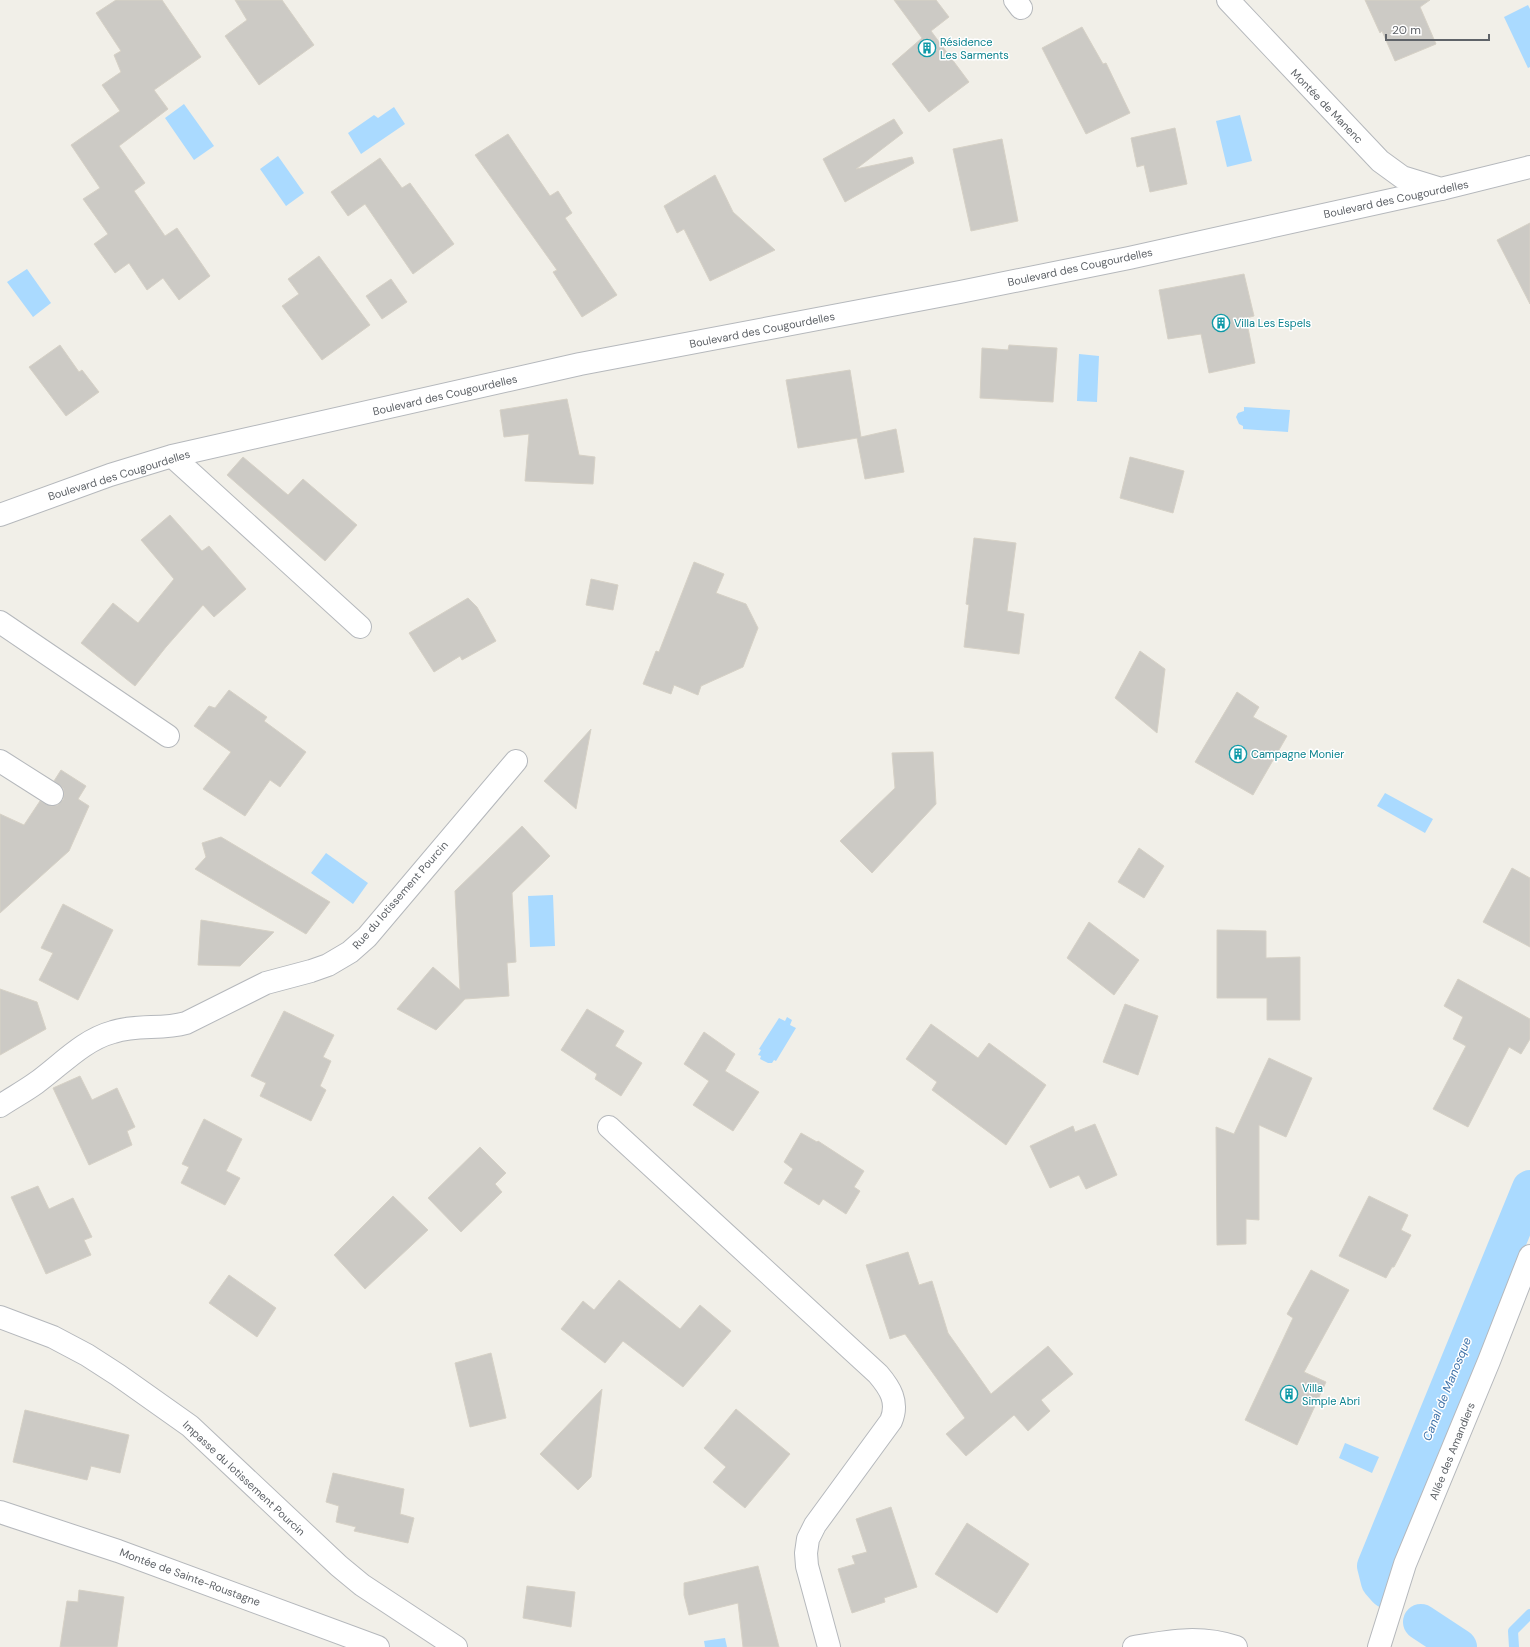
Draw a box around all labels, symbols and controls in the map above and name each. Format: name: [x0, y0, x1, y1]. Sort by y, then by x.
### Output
scale bar: [1386, 16, 1489, 42]
text: 20 m: [1392, 22, 1421, 38]
place label: Résidence Les Sarments: [940, 35, 1009, 62]
building icon: Résidence Les Sarments: [917, 38, 937, 58]
street label: Montée de Manenc: [1288, 66, 1366, 146]
street label: Boulevard des Cougourdelles: [1322, 177, 1470, 221]
street label: Boulevard des Cougourdelles: [1006, 245, 1154, 289]
street label: Boulevard des Cougourdelles: [688, 309, 836, 351]
building icon: Villa Les Espels: [1211, 313, 1231, 333]
place label: Villa Les Espels: [1234, 316, 1311, 330]
street label: Boulevard des Cougourdelles: [371, 372, 519, 418]
street label: Boulevard des Cougourdelles: [46, 447, 192, 503]
building icon: Campagne Monier: [1228, 744, 1248, 764]
place label: Campagne Monier: [1251, 747, 1344, 761]
street label: Rue du lotissement Pourcin: [349, 838, 451, 952]
water label: Canal de Manosque: [1419, 1335, 1475, 1443]
place label: Villa Simple Abri: [1302, 1381, 1360, 1408]
building icon: Villa Simple Abri: [1279, 1384, 1299, 1404]
street label: Allée des Amandiers: [1426, 1400, 1478, 1502]
street label: Impasse du lotissement Pourcin: [180, 1418, 308, 1538]
street label: Montée de Sainte-Roustagne: [118, 1545, 262, 1609]

